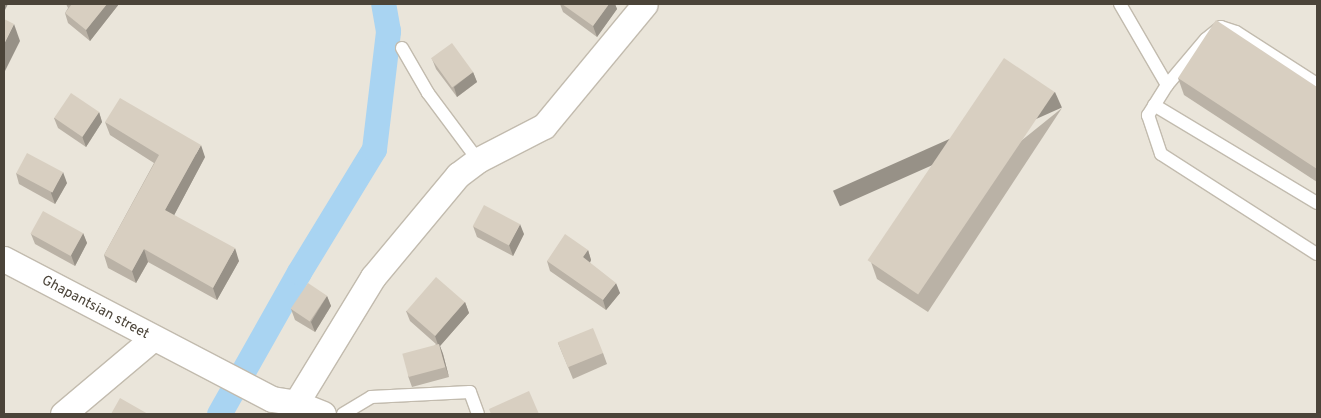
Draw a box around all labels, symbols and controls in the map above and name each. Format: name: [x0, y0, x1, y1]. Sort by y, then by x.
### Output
street label: Ghapantsian street: [38, 273, 152, 343]

